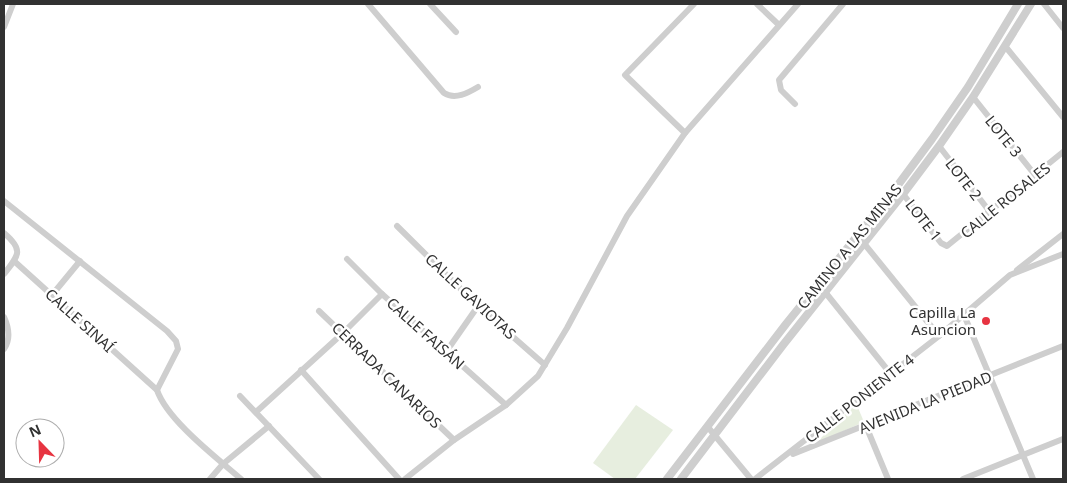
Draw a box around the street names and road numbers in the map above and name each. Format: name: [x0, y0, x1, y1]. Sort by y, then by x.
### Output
street label: LOTE 3: [981, 111, 1027, 161]
street label: LOTE 2: [941, 154, 987, 204]
street label: CALLE ROSALES: [956, 158, 1054, 242]
street label: CAMINO A LAS MINAS: [792, 179, 906, 313]
street label: LOTE 1: [901, 195, 947, 245]
street label: CALLE GAVIOTAS: [421, 249, 521, 343]
street label: CALLE SINAÍ: [41, 284, 119, 356]
street label: CALLE FAISÁN: [383, 293, 469, 373]
street label: CERRADA CANARIOS: [328, 318, 446, 432]
street label: CALLE PONIENTE 4: [800, 349, 918, 447]
street label: AVENIDA LA PIEDAD: [855, 366, 995, 438]

